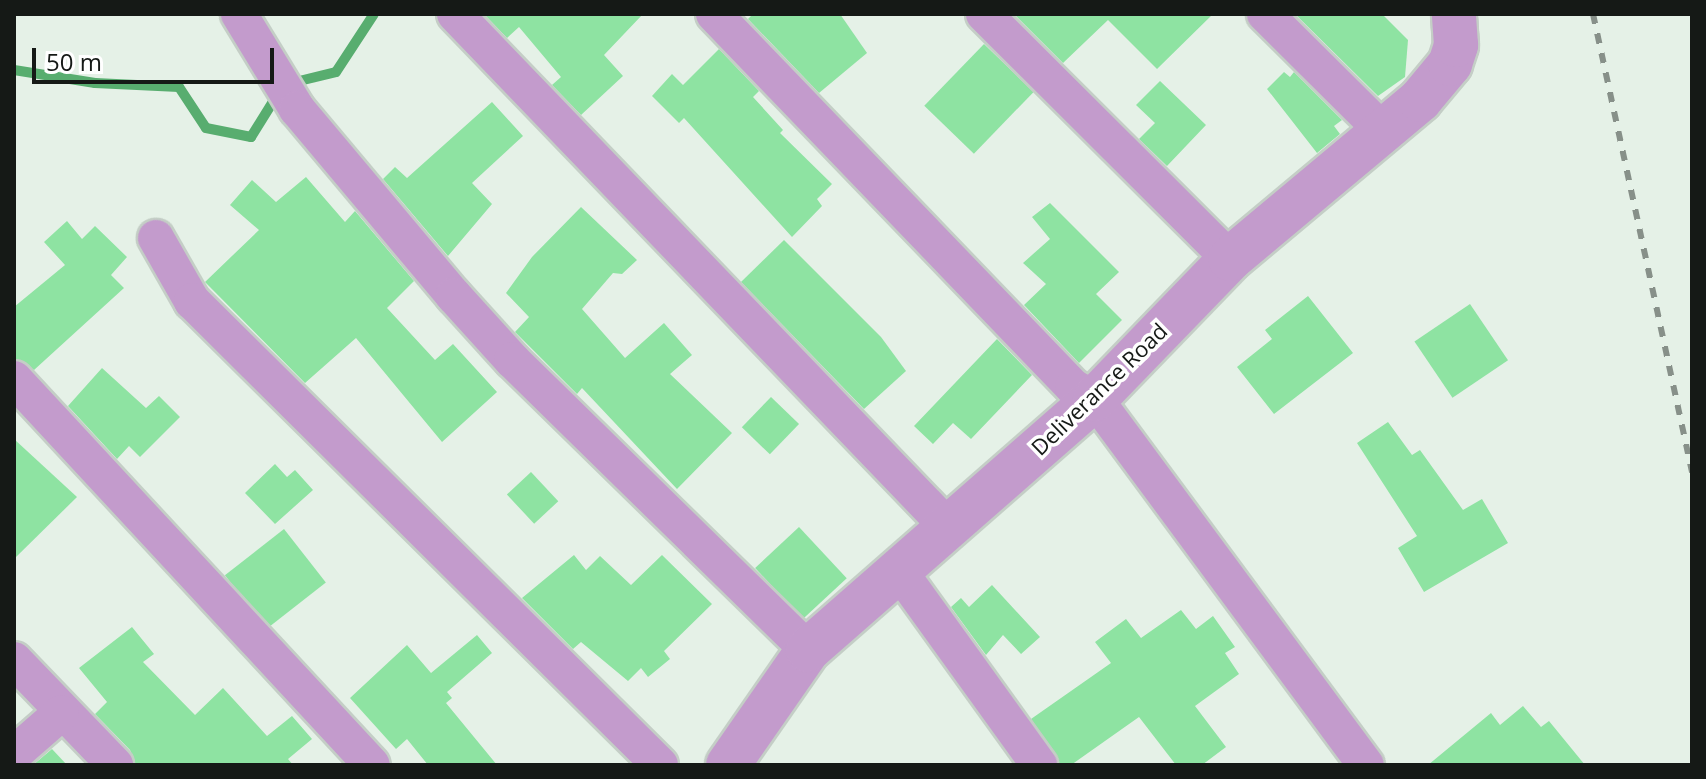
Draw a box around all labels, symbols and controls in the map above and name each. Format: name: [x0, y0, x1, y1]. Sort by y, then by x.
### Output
scale bar: [36, 32, 278, 82]
text: 50 m: [46, 45, 102, 78]
street label: Deliverance Road: [1026, 317, 1172, 461]

